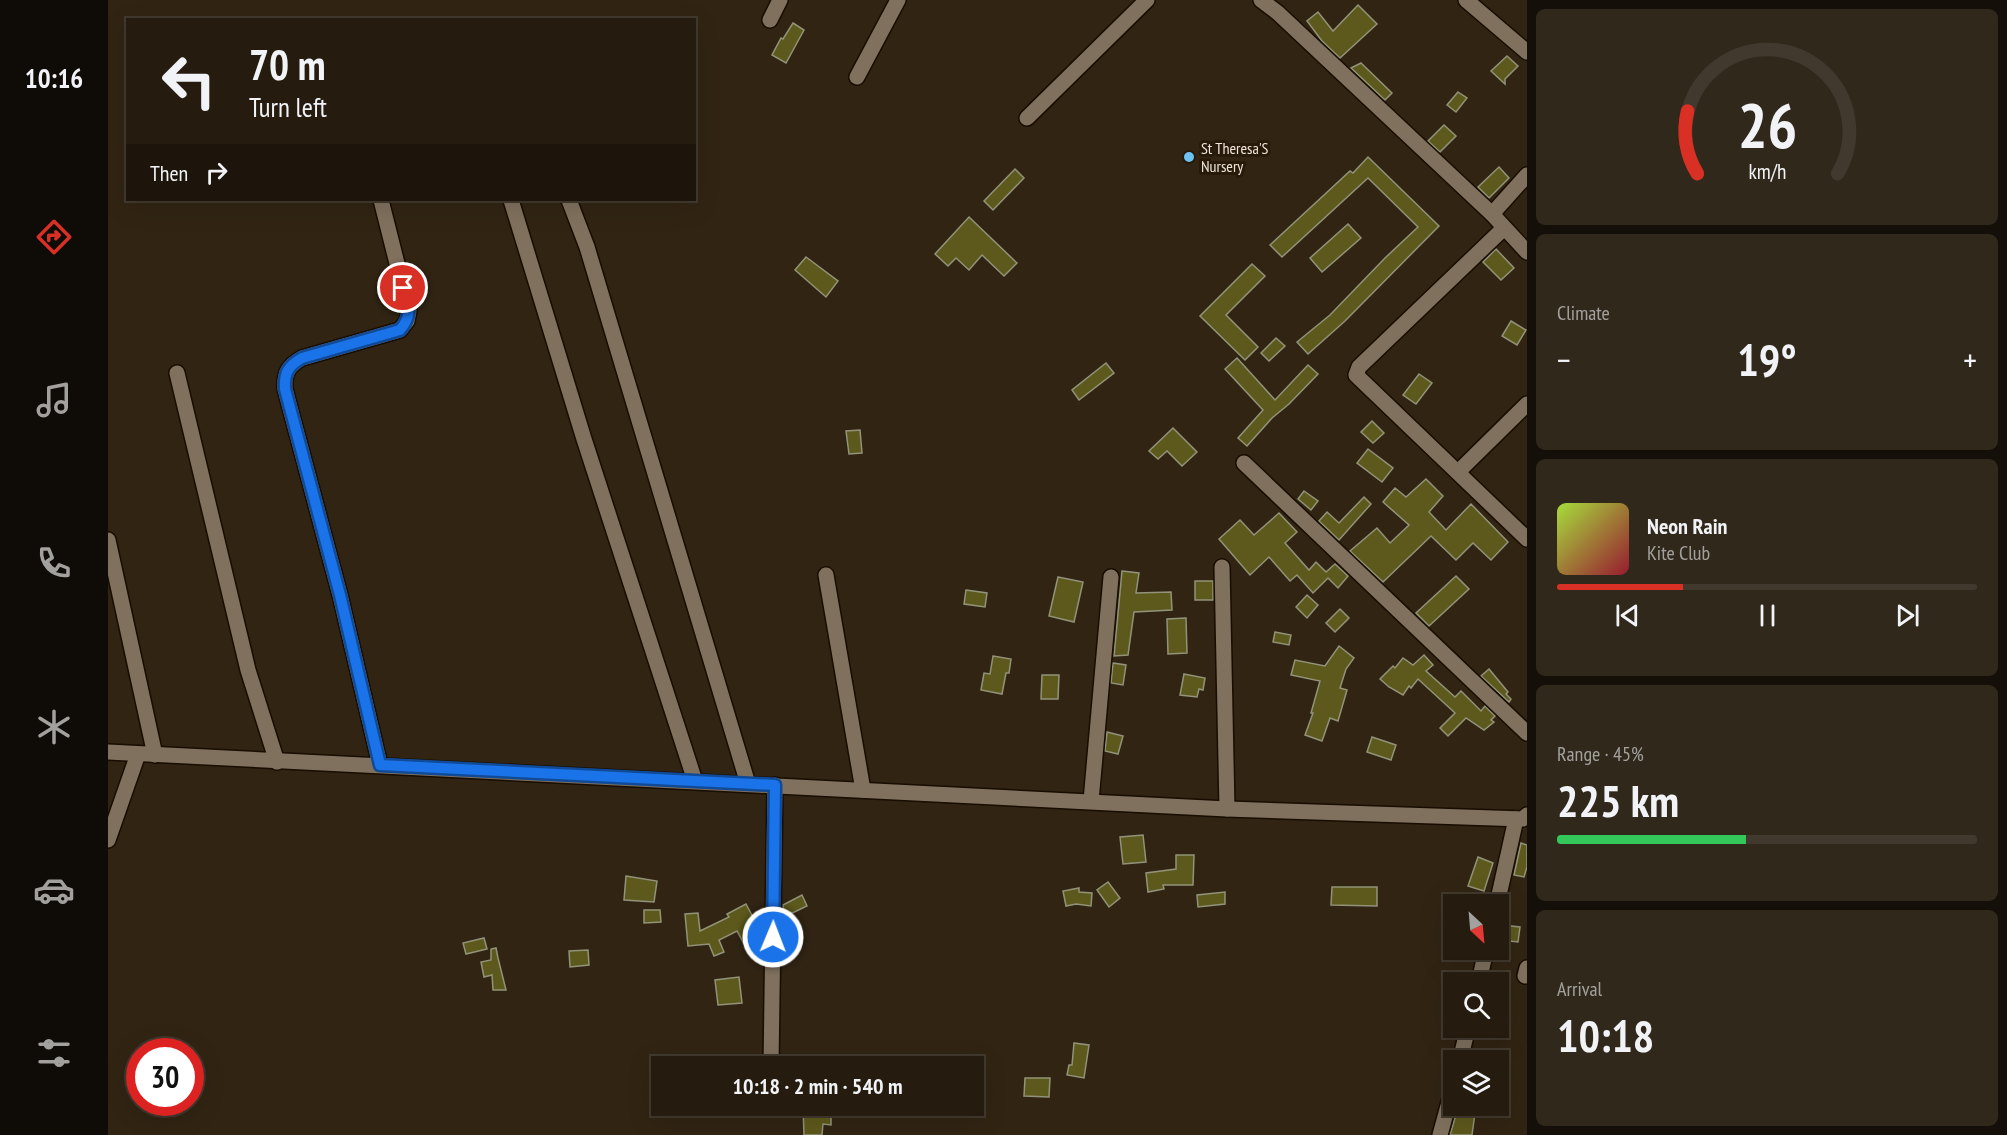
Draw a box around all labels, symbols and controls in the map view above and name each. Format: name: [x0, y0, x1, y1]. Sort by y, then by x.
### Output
text: 70 m: [249, 37, 326, 92]
icon: left: [150, 42, 228, 120]
text: 10:16: [25, 61, 83, 95]
text: 26: [1737, 84, 1797, 165]
text: Turn left: [249, 90, 327, 124]
place label: St Theresa'S Nursery: [1201, 138, 1269, 176]
marker: St Theresa'S Nursery: [1182, 150, 1196, 164]
icon: right: [200, 156, 233, 189]
text: km/h: [1748, 157, 1786, 185]
text: Then: [150, 159, 188, 187]
icon: directions: [33, 216, 75, 258]
pin: [377, 262, 428, 313]
icon: arrive: [386, 271, 419, 304]
text: Climate: [1557, 300, 1610, 326]
text: 19°: [1737, 330, 1797, 388]
text: −: [1557, 338, 1571, 381]
text: +: [1963, 338, 1977, 381]
icon: music: [33, 379, 75, 421]
text: Neon Rain: [1647, 512, 1727, 540]
text: Kite Club: [1647, 540, 1710, 566]
icon: phone: [33, 542, 75, 584]
icon: previous: [1611, 599, 1644, 632]
icon: pause: [1751, 599, 1784, 632]
icon: next: [1891, 599, 1924, 632]
icon: climate: [33, 706, 75, 748]
text: Range · 45%: [1557, 741, 1644, 767]
text: 225 km: [1557, 771, 1679, 829]
icon: car: [33, 869, 75, 911]
north arrow: [1443, 894, 1509, 960]
map controls: [1443, 894, 1509, 1116]
position arrow: [741, 905, 805, 969]
button: search: [1443, 972, 1509, 1038]
text: Arrival: [1557, 976, 1602, 1002]
text: 10:18: [1557, 1006, 1654, 1064]
icon: filters: [33, 1032, 75, 1074]
speed limit sign: 30: [126, 1038, 204, 1116]
button: layers: [1443, 1050, 1509, 1116]
text: 10:18 · 2 min · 540 m: [732, 1072, 903, 1100]

